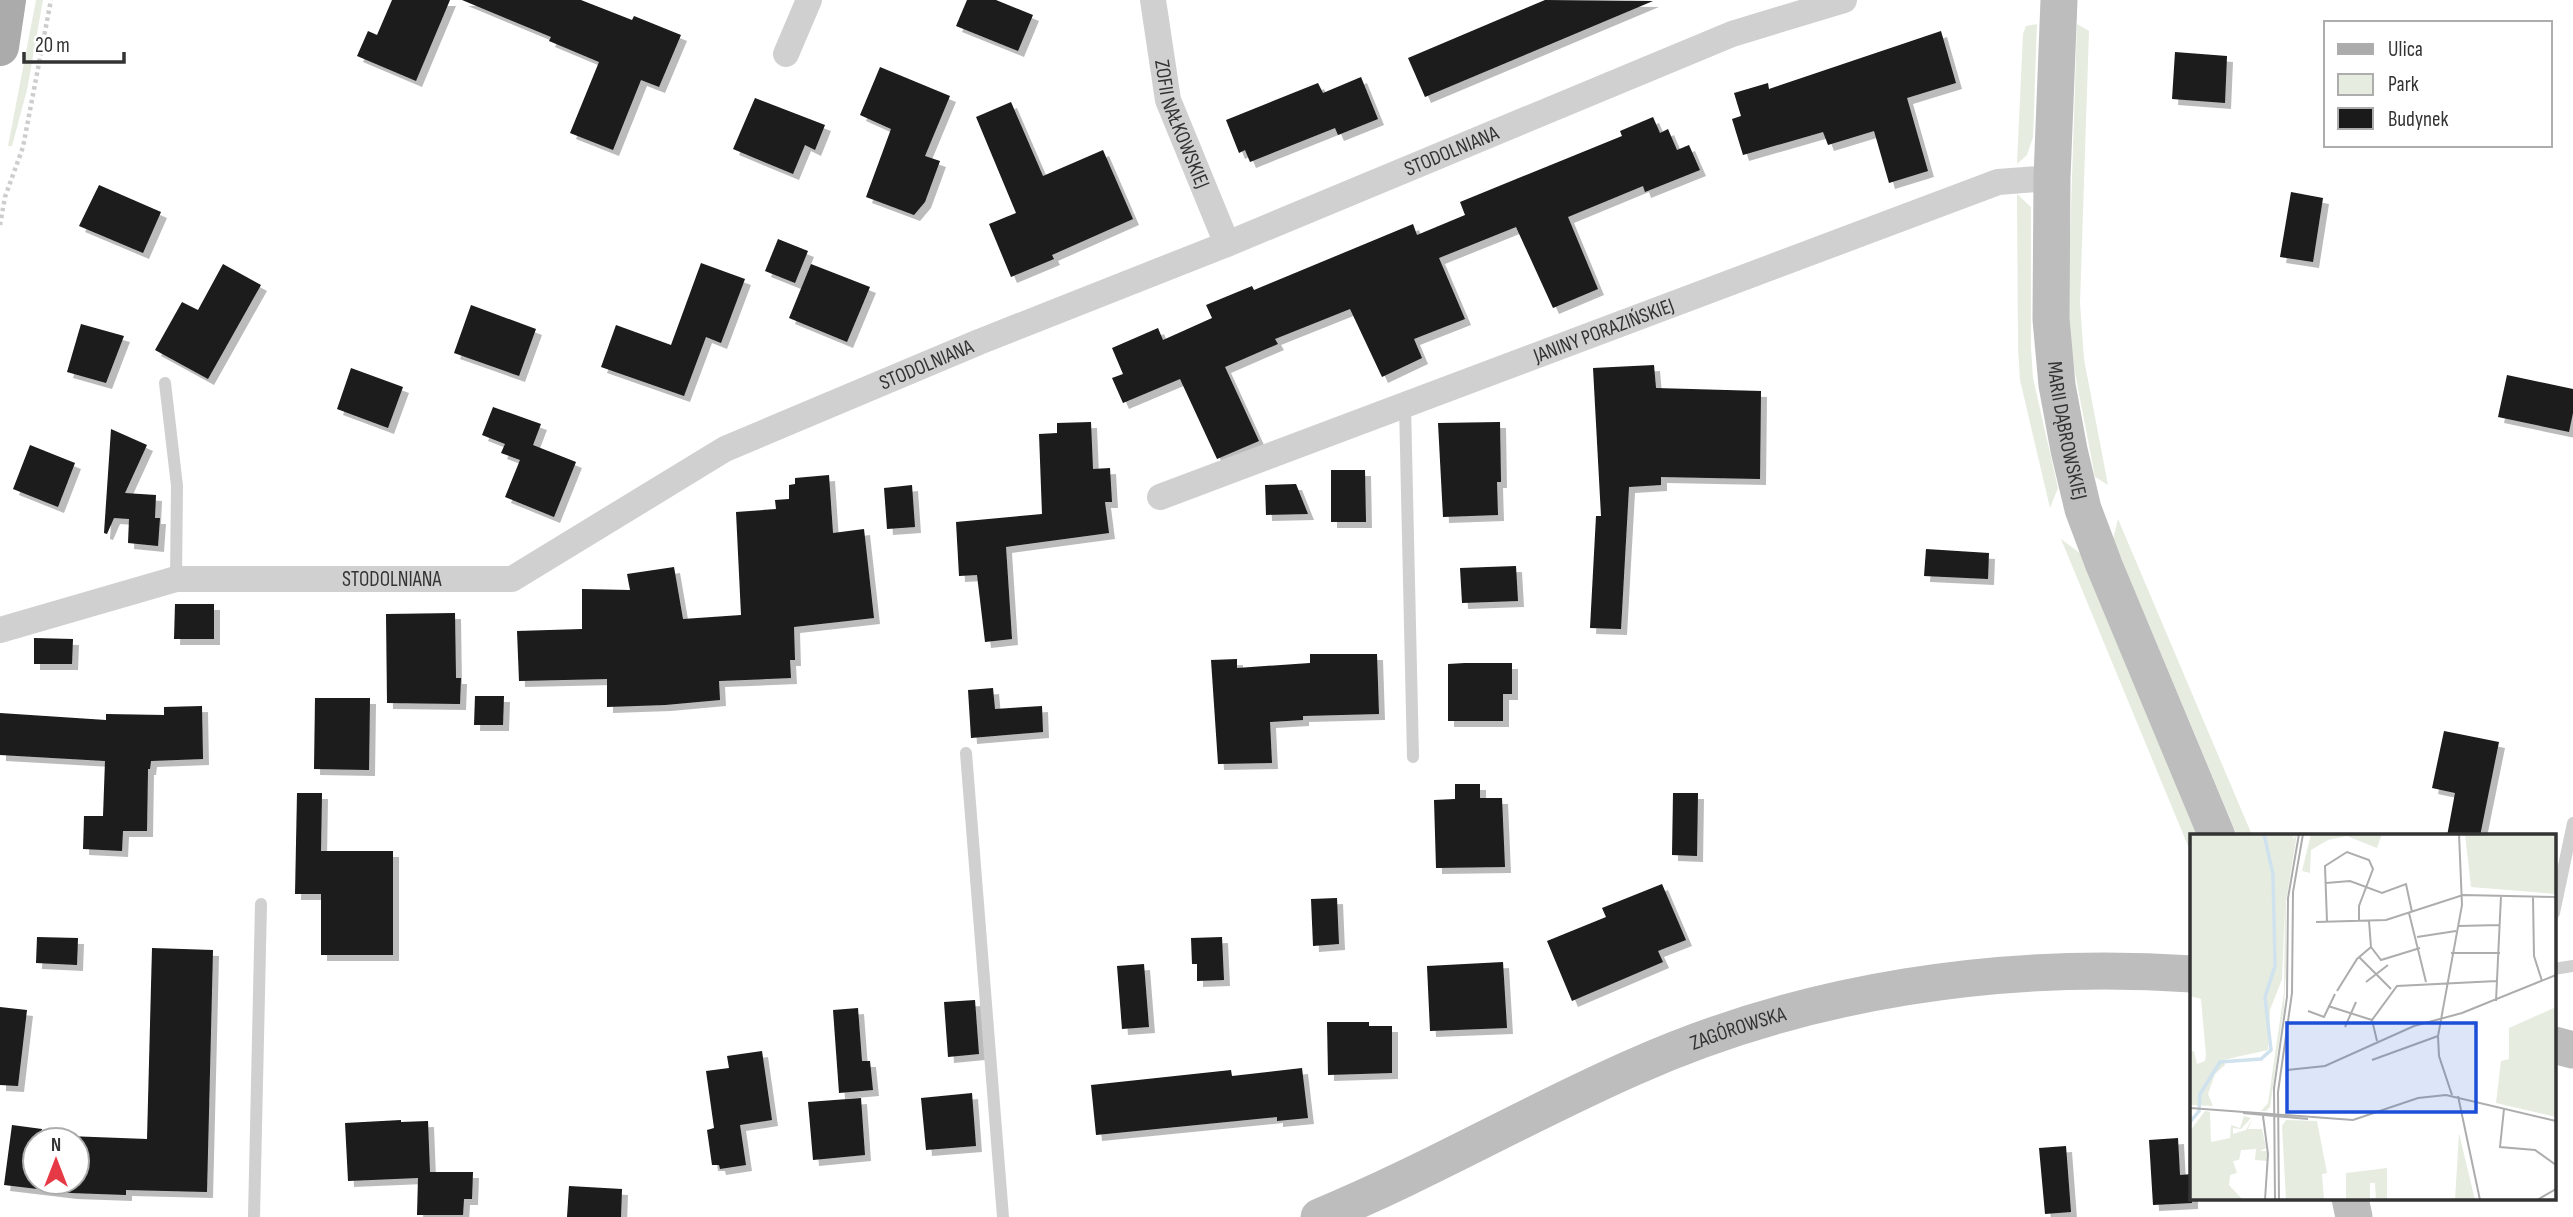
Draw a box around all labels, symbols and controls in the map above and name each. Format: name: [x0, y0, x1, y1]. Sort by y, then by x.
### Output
scale bar: [24, 21, 124, 65]
legend: [2324, 21, 2552, 147]
text: 20 m: [35, 33, 70, 58]
text: Ulica: [2388, 37, 2423, 62]
street label: ZOFII NAŁKOWSKIEJ: [1150, 58, 1215, 192]
text: Park: [2388, 72, 2419, 97]
text: Budynek: [2388, 107, 2448, 132]
street label: STODOLNIANA: [1401, 120, 1503, 181]
street label: JANINY PORAZIŃSKIEJ: [1529, 292, 1678, 368]
street label: STODOLNIANA: [875, 333, 978, 395]
street label: MARII DĄBROWSKIEJ: [2042, 360, 2093, 502]
street label: STODOLNIANA: [342, 567, 443, 592]
inset map: [2190, 834, 2556, 1200]
street label: ZAGÓROWSKA: [1686, 1001, 1790, 1055]
north arrow: [21, 1126, 91, 1196]
text: N: [51, 1134, 61, 1157]

